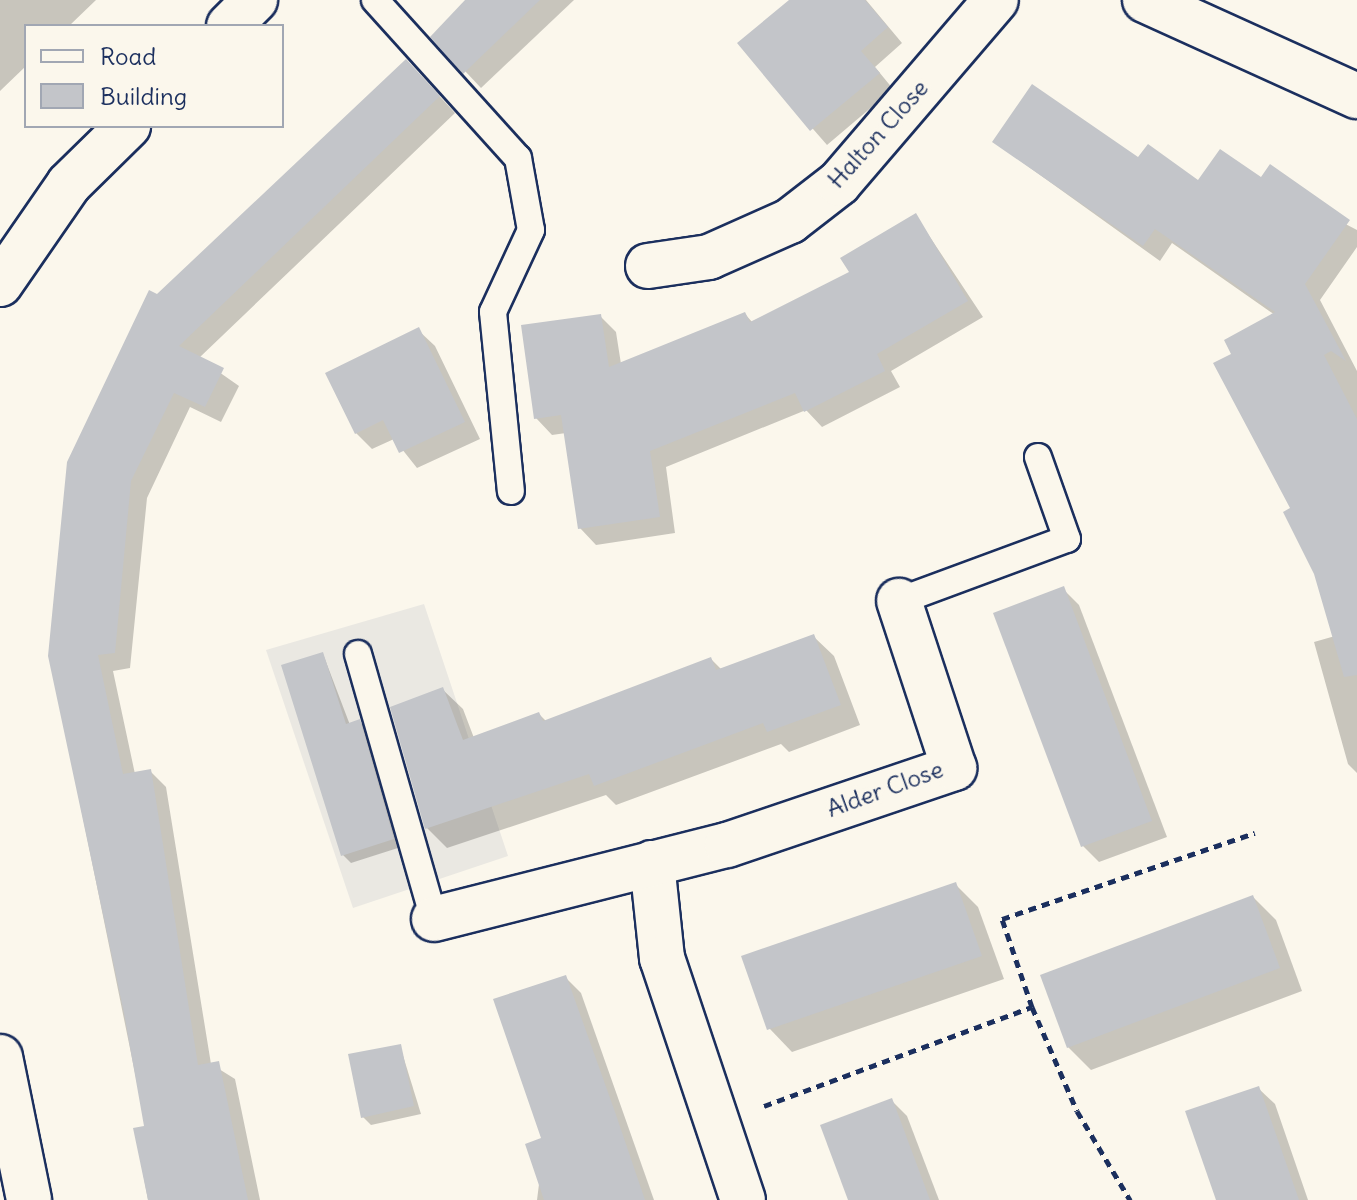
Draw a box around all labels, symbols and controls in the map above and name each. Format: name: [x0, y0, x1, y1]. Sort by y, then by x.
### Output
legend: [24, 24, 284, 128]
text: Road: [100, 41, 156, 71]
street label: Halton Close: [822, 74, 934, 194]
text: Building: [100, 81, 187, 111]
street label: Alder Close: [823, 755, 947, 823]

